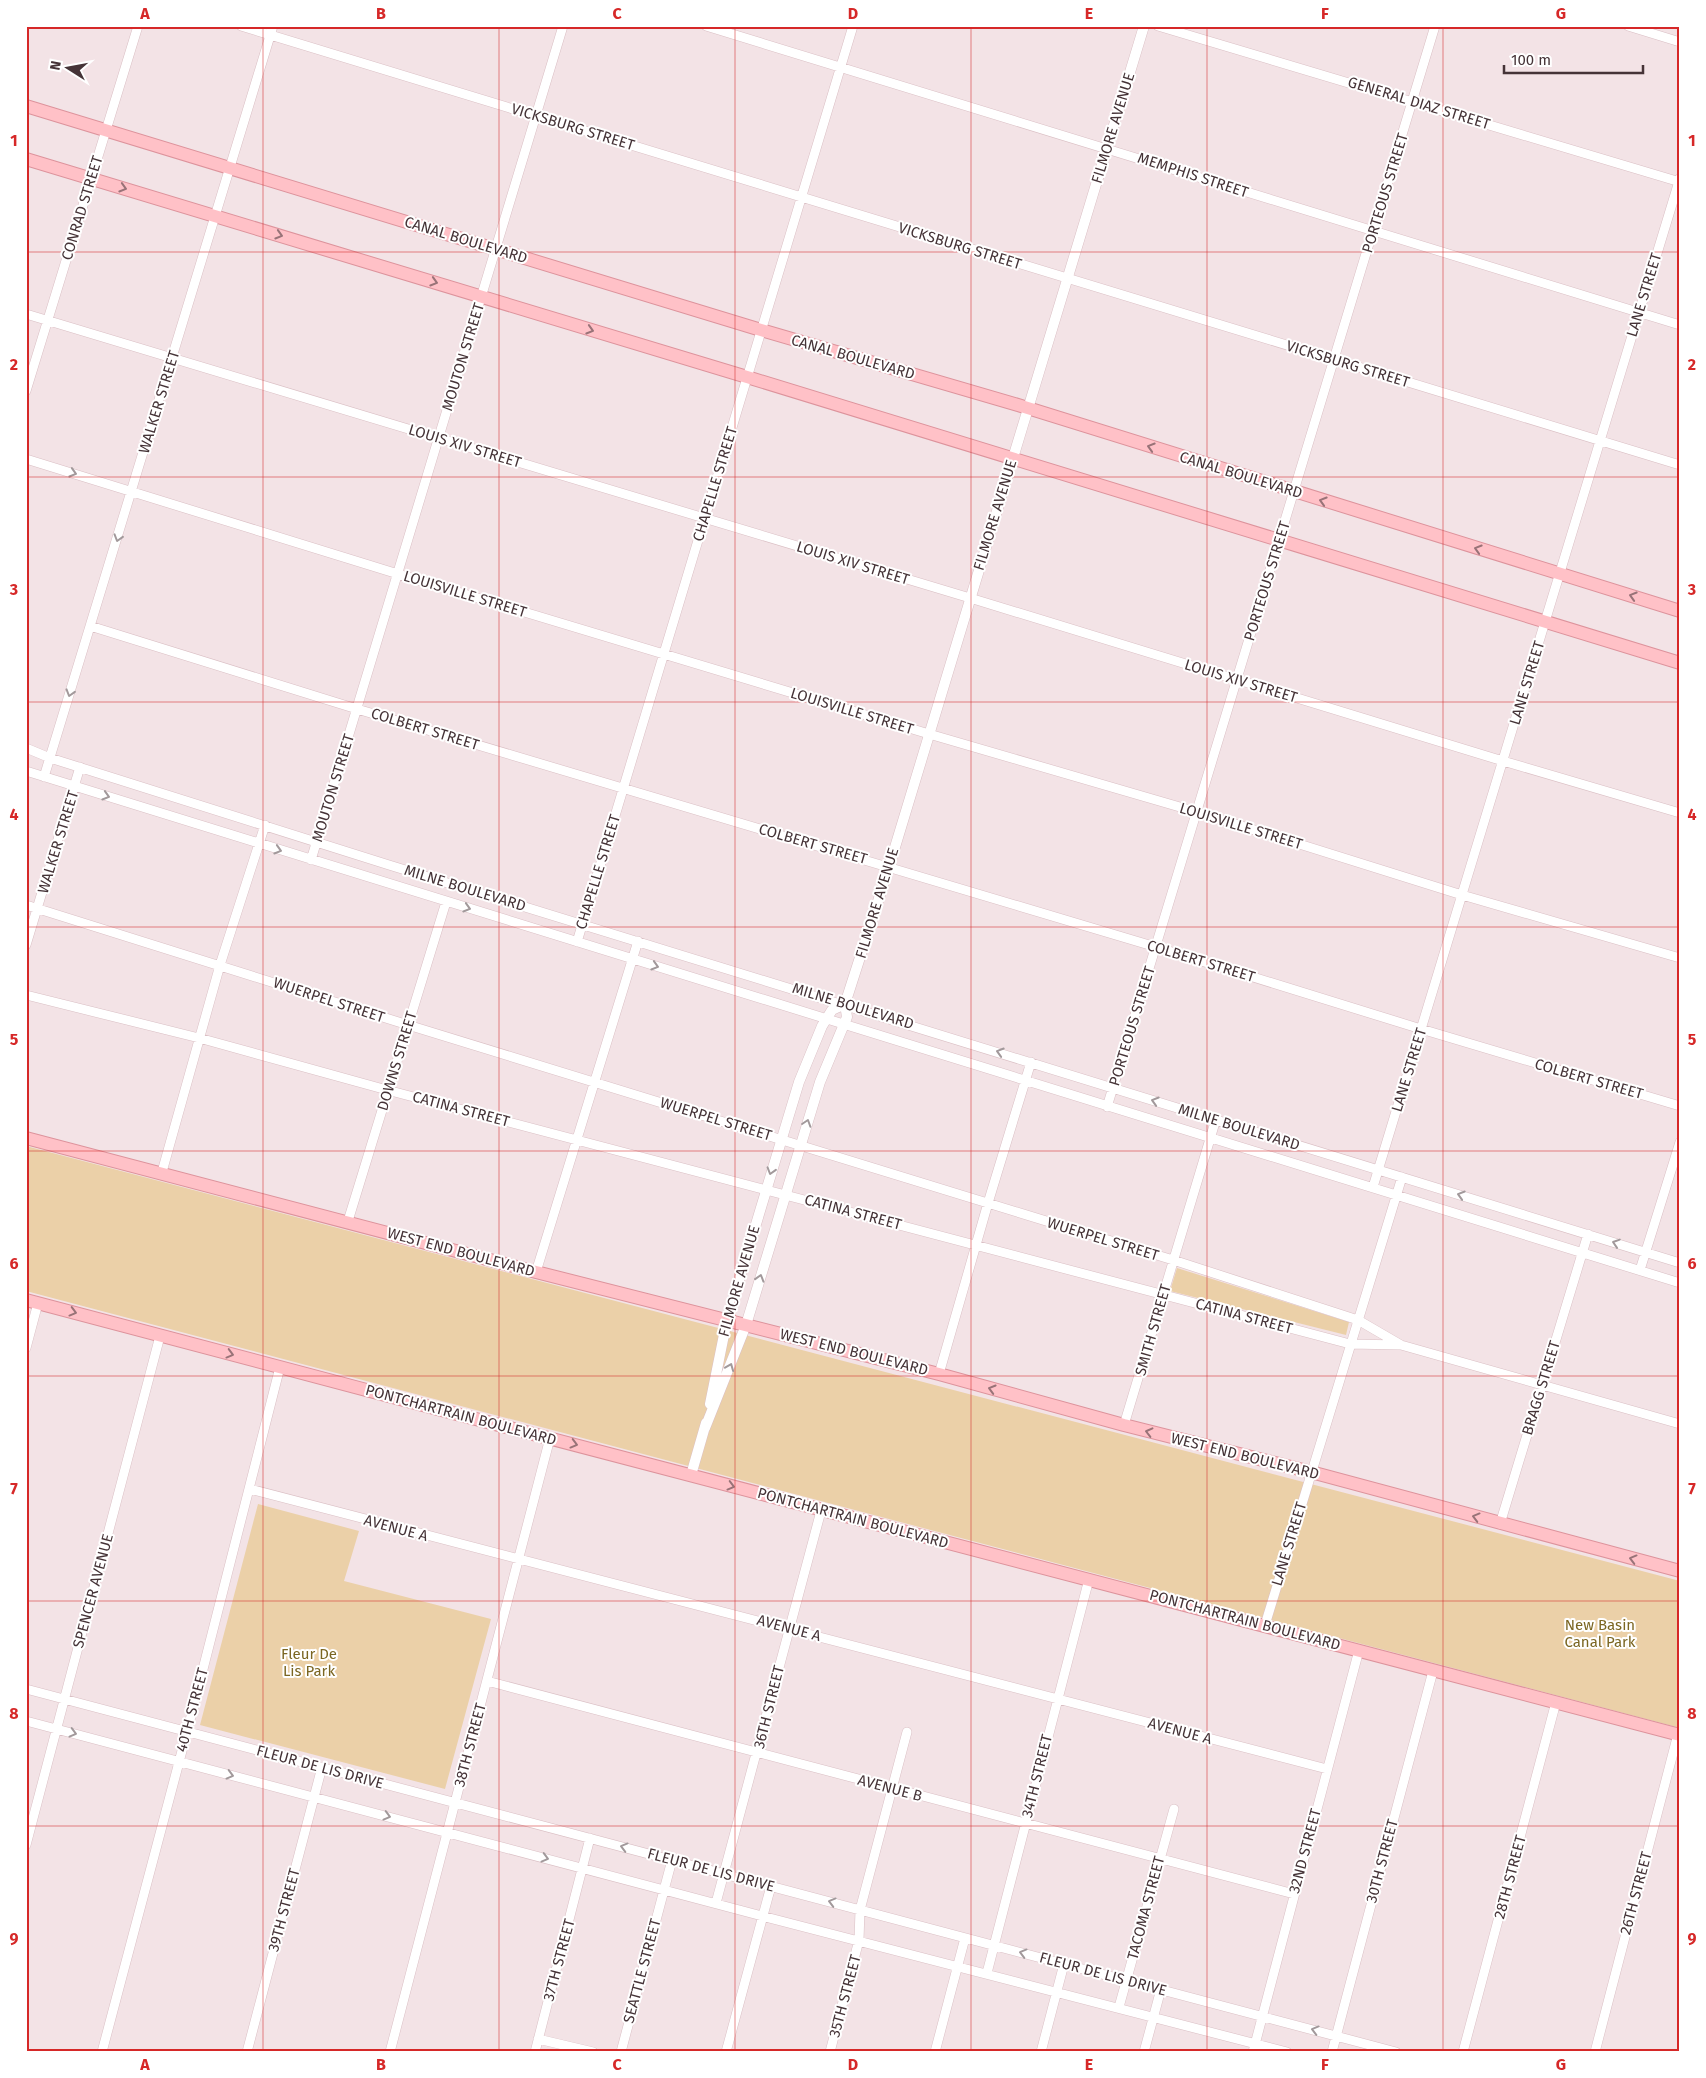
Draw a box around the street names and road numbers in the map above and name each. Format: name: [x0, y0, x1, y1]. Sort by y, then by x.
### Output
street label: FILMORE AVENUE: [1088, 70, 1138, 186]
street label: GENERAL DIAZ STREET: [1346, 73, 1493, 133]
street label: VICKSBURG STREET: [509, 100, 637, 154]
street label: PORTEOUS STREET: [1358, 131, 1412, 255]
street label: MEMPHIS STREET: [1135, 149, 1251, 201]
street label: CONRAD STREET: [58, 153, 107, 263]
street label: CANAL BOULEVARD: [402, 213, 530, 267]
street label: VICKSBURG STREET: [896, 219, 1024, 273]
street label: LANE STREET: [1623, 251, 1665, 339]
street label: MOUTON STREET: [438, 301, 488, 413]
street label: CANAL BOULEVARD: [789, 331, 917, 383]
street label: VICKSBURG STREET: [1284, 337, 1412, 391]
street label: WALKER STREET: [135, 348, 183, 456]
street label: LOUIS XIV STREET: [406, 420, 524, 472]
street label: CHAPELLE STREET: [689, 424, 741, 544]
street label: CANAL BOULEVARD: [1177, 448, 1305, 502]
street label: FILMORE AVENUE: [970, 457, 1020, 573]
street label: PORTEOUS STREET: [1240, 519, 1294, 643]
street label: LOUIS XIV STREET: [794, 537, 912, 589]
street label: LOUISVILLE STREET: [401, 567, 529, 621]
street label: LANE STREET: [1506, 639, 1548, 727]
street label: LOUIS XIV STREET: [1182, 655, 1300, 707]
street label: LOUISVILLE STREET: [788, 684, 916, 738]
street label: COLBERT STREET: [369, 704, 481, 754]
street label: MOUTON STREET: [308, 732, 358, 844]
street label: WALKER STREET: [34, 788, 82, 896]
street label: LOUISVILLE STREET: [1177, 799, 1305, 853]
street label: CHAPELLE STREET: [572, 812, 624, 932]
street label: COLBERT STREET: [757, 820, 870, 868]
street label: FILMORE AVENUE: [852, 845, 902, 961]
street label: MILNE BOULEVARD: [402, 861, 528, 915]
street label: COLBERT STREET: [1145, 936, 1257, 986]
street label: PORTEOUS STREET: [1105, 964, 1159, 1088]
street label: WUERPEL STREET: [271, 974, 387, 1027]
street label: MILNE BOULEVARD: [790, 979, 916, 1033]
street label: DOWNS STREET: [373, 1009, 421, 1113]
street label: LANE STREET: [1388, 1026, 1430, 1114]
street label: COLBERT STREET: [1533, 1055, 1646, 1103]
street label: CATINA STREET: [411, 1087, 512, 1131]
street label: WUERPEL STREET: [658, 1093, 774, 1145]
street label: MILNE BOULEVARD: [1176, 1100, 1302, 1154]
street label: CATINA STREET: [803, 1190, 904, 1234]
street label: WUERPEL STREET: [1045, 1213, 1161, 1265]
street label: FILMORE AVENUE: [714, 1223, 764, 1339]
street label: WEST END BOULEVARD: [385, 1224, 537, 1280]
street label: SMITH STREET: [1131, 1282, 1175, 1378]
street label: CATINA STREET: [1194, 1294, 1295, 1338]
street label: WEST END BOULEVARD: [778, 1325, 930, 1379]
street label: BRAGG STREET: [1518, 1338, 1564, 1438]
street label: PONTCHARTRAIN BOULEVARD: [364, 1381, 558, 1449]
street label: WEST END BOULEVARD: [1169, 1429, 1321, 1483]
street label: PONTCHARTRAIN BOULEVARD: [756, 1484, 950, 1552]
street label: LANE STREET: [1268, 1500, 1310, 1588]
street label: AVENUE A: [362, 1511, 430, 1545]
street label: SPENCER AVENUE: [69, 1532, 117, 1650]
street label: PONTCHARTRAIN BOULEVARD: [1148, 1586, 1342, 1654]
street label: AVENUE A: [755, 1611, 823, 1645]
street label: 36TH STREET: [750, 1663, 788, 1750]
street label: 40TH STREET: [172, 1666, 212, 1754]
street label: 38TH STREET: [450, 1701, 490, 1789]
street label: AVENUE A: [1146, 1714, 1214, 1748]
street label: 34TH STREET: [1018, 1732, 1056, 1819]
street label: FLEUR DE LIS DRIVE: [254, 1741, 386, 1793]
street label: AVENUE B: [856, 1771, 924, 1805]
street label: 32ND STREET: [1285, 1806, 1325, 1895]
street label: 30TH STREET: [1362, 1817, 1402, 1905]
street label: 28TH STREET: [1490, 1833, 1530, 1921]
street label: FLEUR DE LIS DRIVE: [645, 1844, 777, 1896]
street label: 26TH STREET: [1616, 1849, 1656, 1936]
street label: TACOMA STREET: [1124, 1854, 1169, 1962]
street label: 39TH STREET: [264, 1866, 304, 1954]
street label: 37TH STREET: [539, 1917, 579, 2003]
street label: SEATTLE STREET: [619, 1917, 665, 2025]
street label: FLEUR DE LIS DRIVE: [1037, 1948, 1169, 2000]
street label: 35TH STREET: [825, 1952, 865, 2039]

